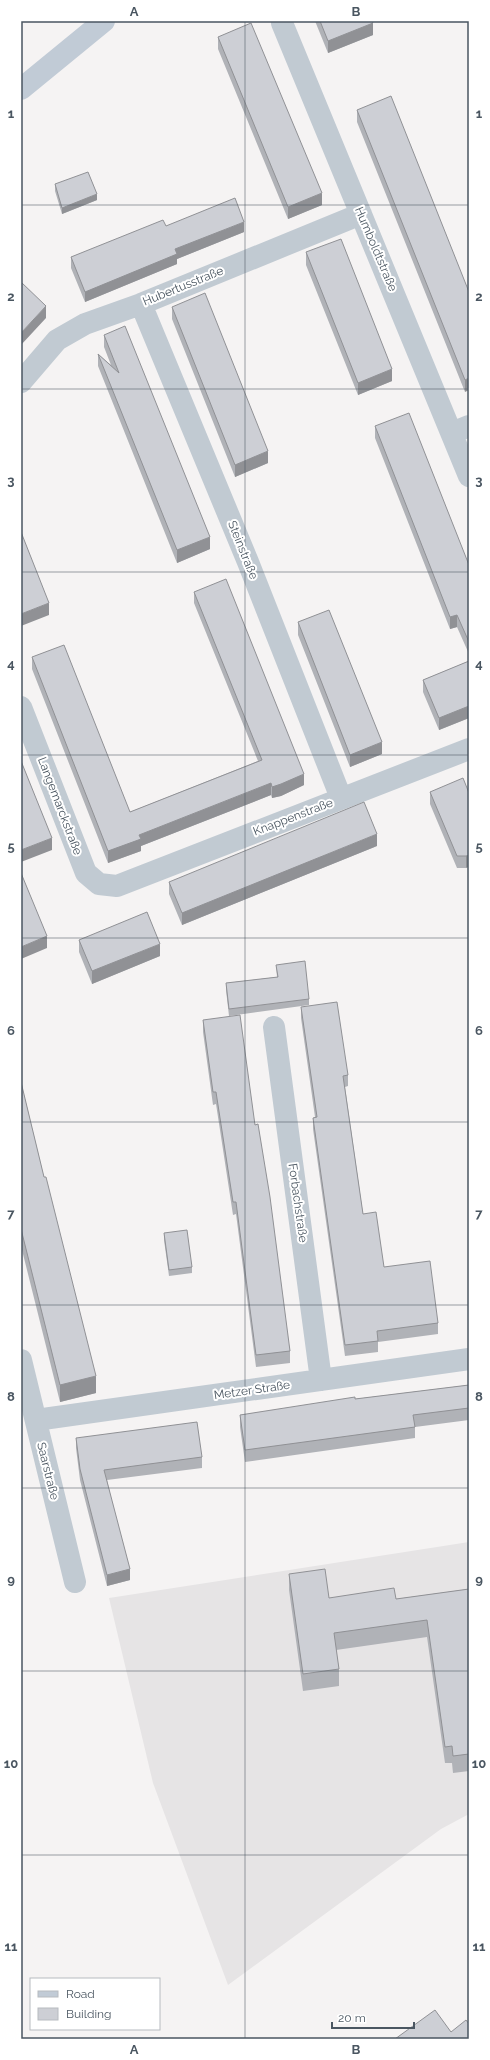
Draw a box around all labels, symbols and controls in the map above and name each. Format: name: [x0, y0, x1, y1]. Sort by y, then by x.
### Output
text: A: [130, 4, 139, 19]
text: B: [352, 4, 361, 19]
text: 1: [8, 106, 15, 121]
text: 1: [476, 106, 483, 121]
street label: Humboldtstraße: [352, 205, 400, 293]
street label: Hubertusstraße: [141, 263, 225, 309]
text: 2: [7, 289, 15, 304]
text: 2: [475, 289, 483, 304]
text: 3: [7, 473, 15, 488]
text: 3: [475, 473, 483, 488]
street label: Steinstraße: [225, 519, 261, 581]
text: 4: [7, 656, 15, 671]
text: 4: [475, 656, 483, 671]
street label: Langemarckstraße: [35, 755, 85, 857]
street label: Knappenstraße: [251, 795, 335, 839]
text: 5: [7, 839, 15, 854]
text: 5: [475, 839, 483, 854]
text: 6: [7, 1023, 15, 1038]
text: 6: [475, 1023, 483, 1038]
street label: Forbachstraße: [286, 1163, 310, 1243]
text: 7: [7, 1206, 15, 1221]
text: 7: [475, 1206, 483, 1221]
street label: Metzer Straße: [213, 1378, 291, 1402]
text: 8: [7, 1389, 15, 1404]
text: 8: [475, 1389, 483, 1404]
street label: Saarstraße: [34, 1441, 62, 1501]
text: 9: [7, 1572, 15, 1587]
text: 9: [475, 1572, 483, 1587]
text: 10: [4, 1756, 18, 1771]
text: 10: [472, 1756, 486, 1771]
text: 11: [5, 1939, 18, 1954]
text: 11: [473, 1939, 486, 1954]
legend: [30, 1978, 160, 2030]
text: Road: [66, 1987, 95, 2001]
scale bar: [332, 2004, 414, 2030]
text: Building: [66, 2007, 112, 2021]
text: 20 m: [338, 2011, 366, 2025]
text: A: [130, 2042, 139, 2057]
text: B: [352, 2042, 361, 2057]

